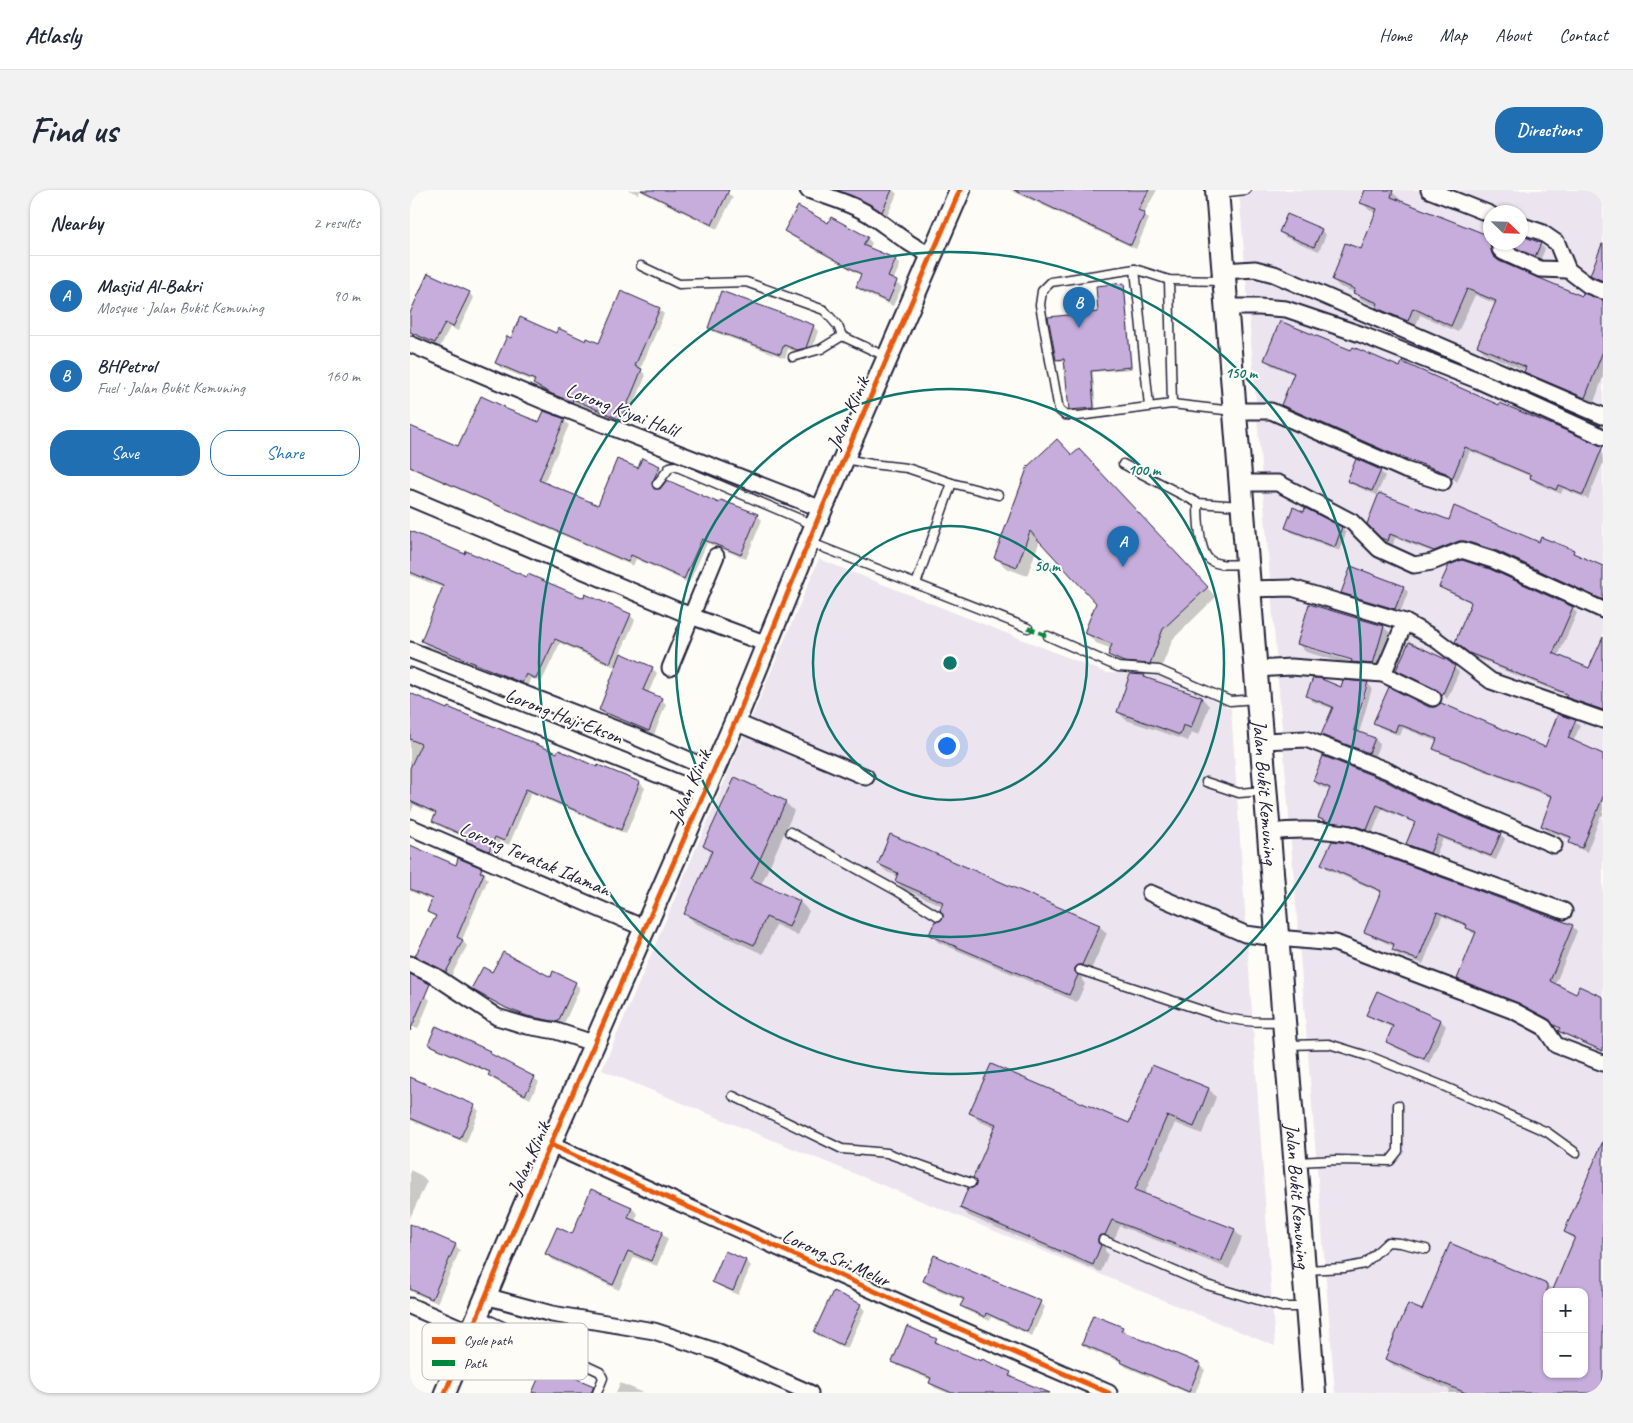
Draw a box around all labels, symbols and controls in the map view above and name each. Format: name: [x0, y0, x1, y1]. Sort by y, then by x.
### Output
text: Atlasly: [25, 20, 81, 50]
text: Home: [1379, 24, 1412, 46]
text: Map: [1440, 24, 1467, 46]
text: About: [1495, 24, 1531, 46]
text: Contact: [1559, 24, 1608, 46]
button: Directions: [1495, 107, 1603, 153]
text: Find us: [30, 108, 117, 153]
north arrow: [1483, 205, 1528, 250]
text: Nearby: [50, 210, 103, 236]
text: 2 results: [313, 213, 360, 233]
text: Masjid Al-Bakri: [97, 274, 201, 298]
text: A: [62, 286, 70, 306]
text: 90 m: [333, 286, 360, 306]
pin: B: [1063, 287, 1095, 328]
text: Mosque · Jalan Bukit Kemuning: [97, 298, 263, 318]
text: BHPetrol: [97, 354, 156, 378]
text: 150 m: [1225, 364, 1259, 383]
text: B: [62, 366, 70, 386]
text: 160 m: [326, 366, 360, 386]
street label: Jalan Klinik: [821, 371, 876, 454]
street label: Lorong Kiyai Halil: [562, 377, 685, 444]
text: Fuel · Jalan Bukit Kemuning: [97, 378, 245, 398]
button: Save: [50, 430, 200, 476]
button: Share: [210, 430, 360, 476]
text: 100 m: [1128, 461, 1162, 480]
pin: A: [1107, 526, 1139, 567]
text: 50 m: [1034, 557, 1061, 576]
centre of rings: [941, 654, 959, 672]
street label: Lorong Haji Ekson: [502, 682, 627, 750]
street label: Jalan Bukit Kemuning: [1247, 718, 1284, 867]
your location: [934, 733, 960, 759]
street label: Jalan Klinik: [663, 744, 718, 827]
street label: Lorong Teratak Idaman: [456, 816, 615, 902]
street label: Jalan Klinik: [502, 1116, 557, 1199]
street label: Jalan Bukit Kemuning: [1280, 1121, 1317, 1271]
street label: Lorong Sri Melur: [778, 1223, 895, 1294]
map controls: [1543, 1288, 1588, 1378]
button: +: [1543, 1288, 1588, 1333]
legend: [422, 1323, 588, 1380]
text: Cycle path: [464, 1332, 513, 1349]
button: −: [1543, 1333, 1588, 1378]
text: Path: [464, 1355, 488, 1372]

